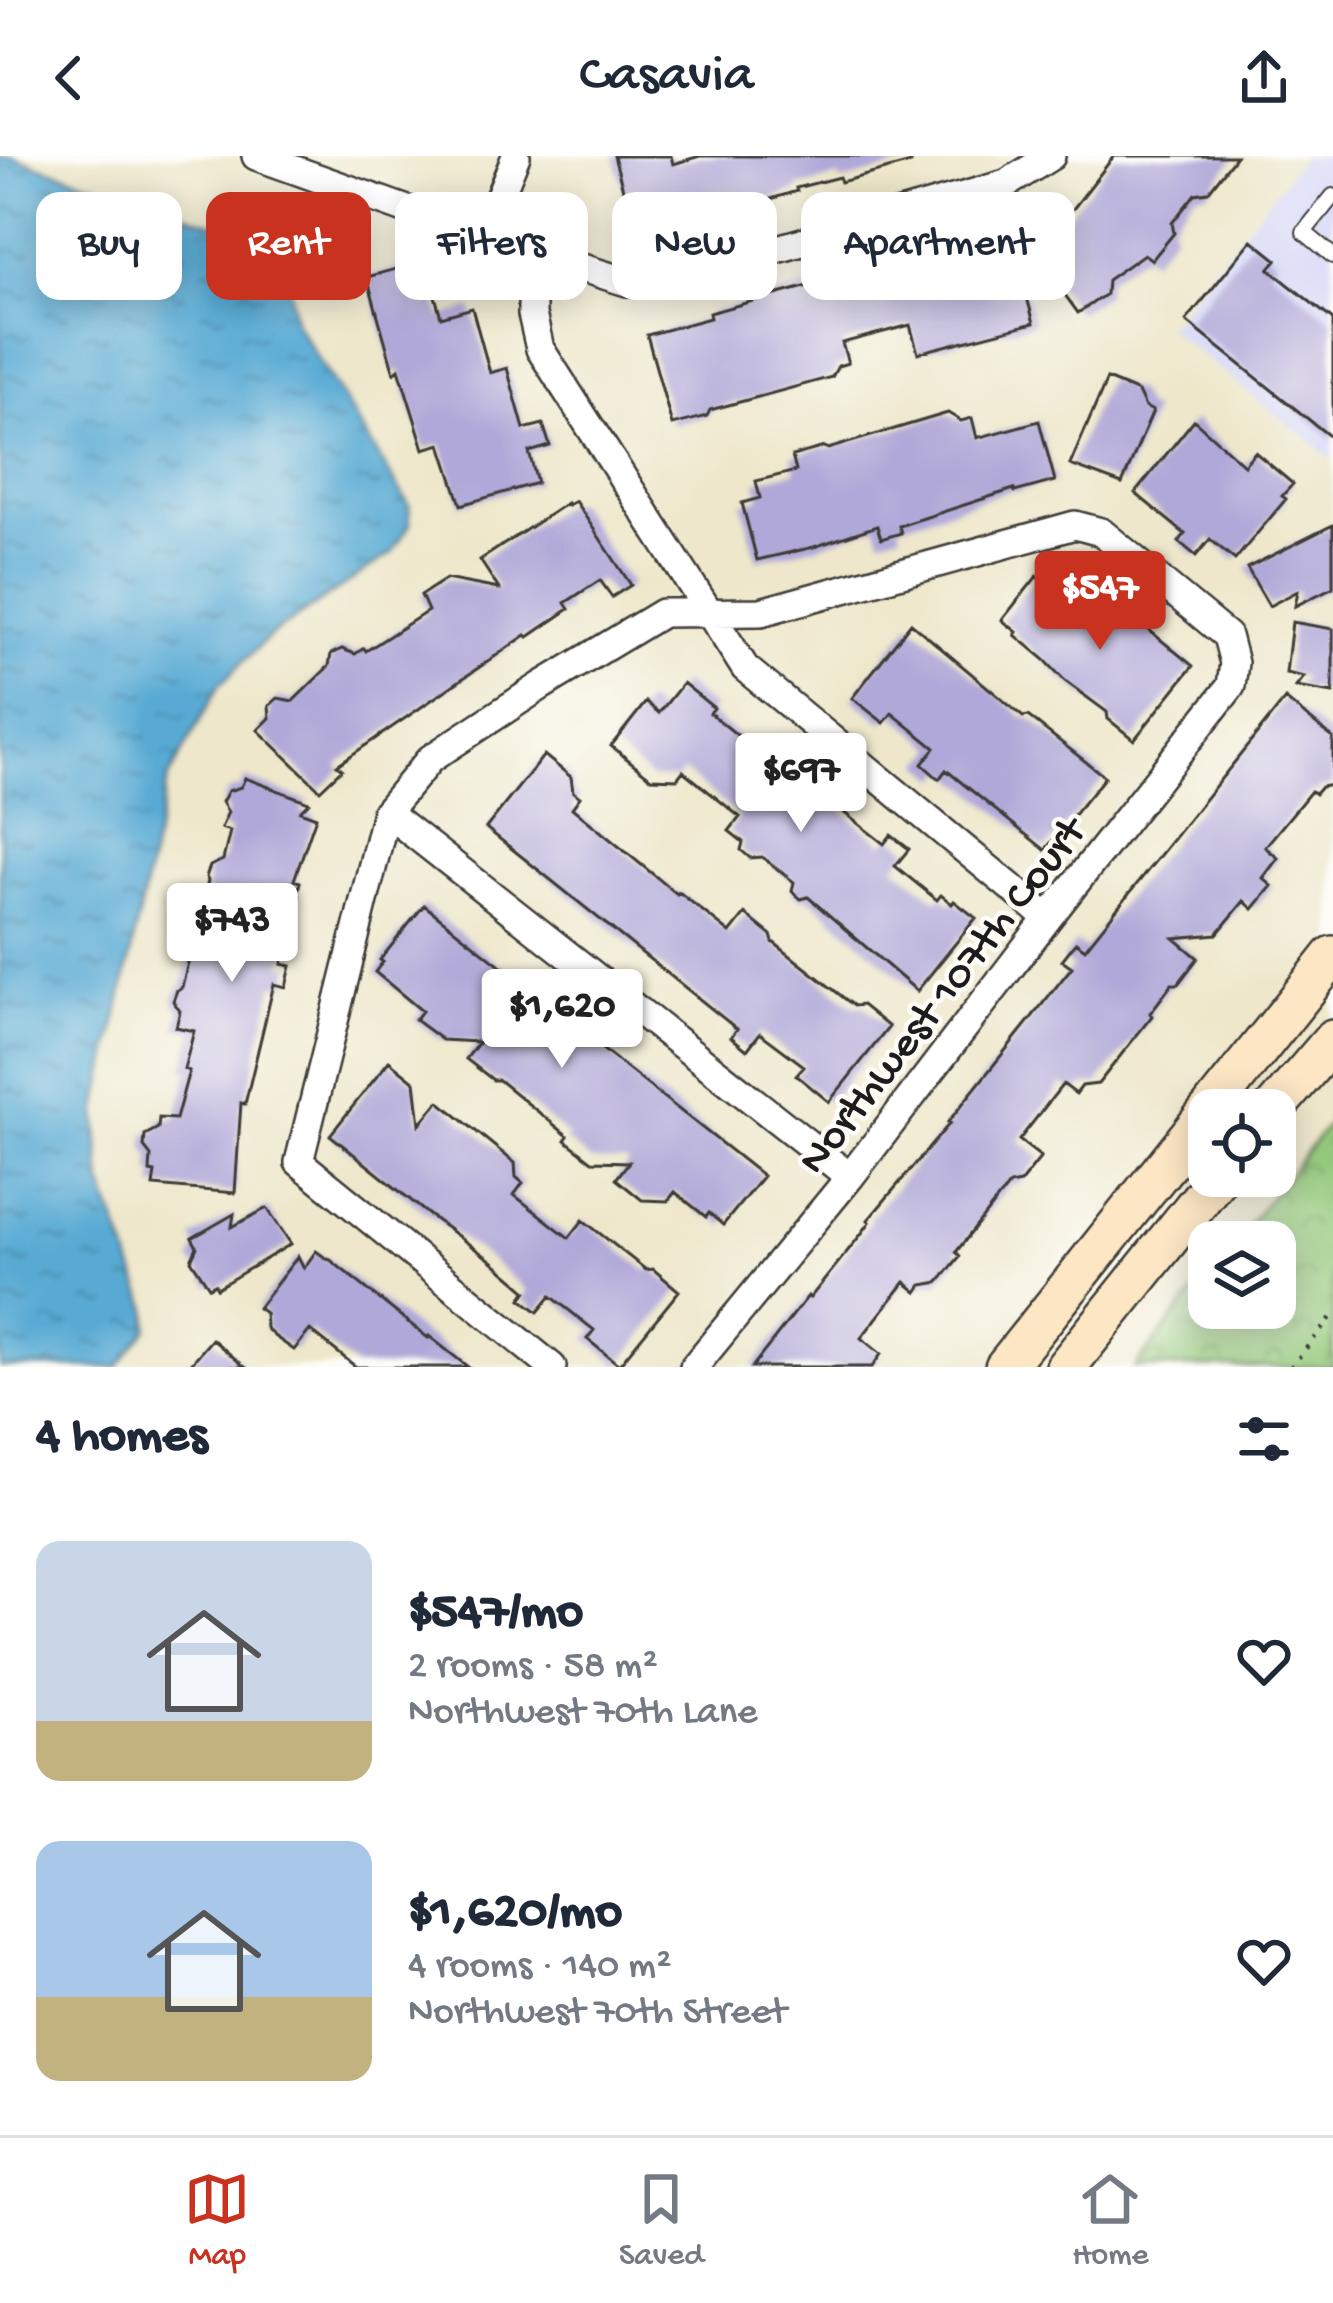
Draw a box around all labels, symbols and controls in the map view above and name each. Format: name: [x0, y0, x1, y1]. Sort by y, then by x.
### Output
icon: back: [36, 45, 102, 111]
icon: share: [1231, 45, 1297, 111]
text: Casavia: [579, 46, 754, 110]
chip: Buy: [36, 192, 182, 300]
chip: Rent: [206, 192, 371, 300]
chip: Filters: [395, 192, 588, 300]
chip: New: [612, 192, 777, 300]
chip: Apartment: [801, 192, 1075, 300]
pin: $547: [1029, 551, 1171, 653]
text: $547: [1062, 567, 1138, 613]
pin: $697: [730, 733, 872, 835]
text: $697: [762, 749, 840, 795]
street label: Northwest 107th Court: [788, 806, 1102, 1187]
pin: $743: [161, 883, 303, 985]
text: $743: [194, 899, 270, 945]
pin: $1,620: [464, 969, 660, 1071]
text: $1,620: [509, 985, 615, 1031]
map controls: [1188, 1089, 1296, 1329]
button: locate: [1188, 1089, 1296, 1197]
button: layers: [1188, 1221, 1296, 1329]
icon: filters: [1231, 1406, 1297, 1472]
text: 4 homes: [36, 1409, 207, 1469]
text: $547/mo: [408, 1585, 583, 1645]
icon: home: [132, 1589, 276, 1733]
icon: heart: [1231, 1628, 1297, 1694]
text: 2 rooms · 58 m²: [408, 1645, 658, 1691]
text: Northwest 70th Lane: [408, 1691, 757, 1737]
text: $1,620/mo: [408, 1885, 622, 1945]
icon: home: [132, 1889, 276, 2033]
icon: heart: [1231, 1928, 1297, 1994]
text: 4 rooms · 140 m²: [408, 1945, 671, 1991]
text: Northwest 70th Street: [408, 1991, 787, 2037]
tab: Map: [184, 2166, 250, 2276]
tab: Saved: [619, 2166, 704, 2276]
tab: Home: [1072, 2166, 1149, 2276]

